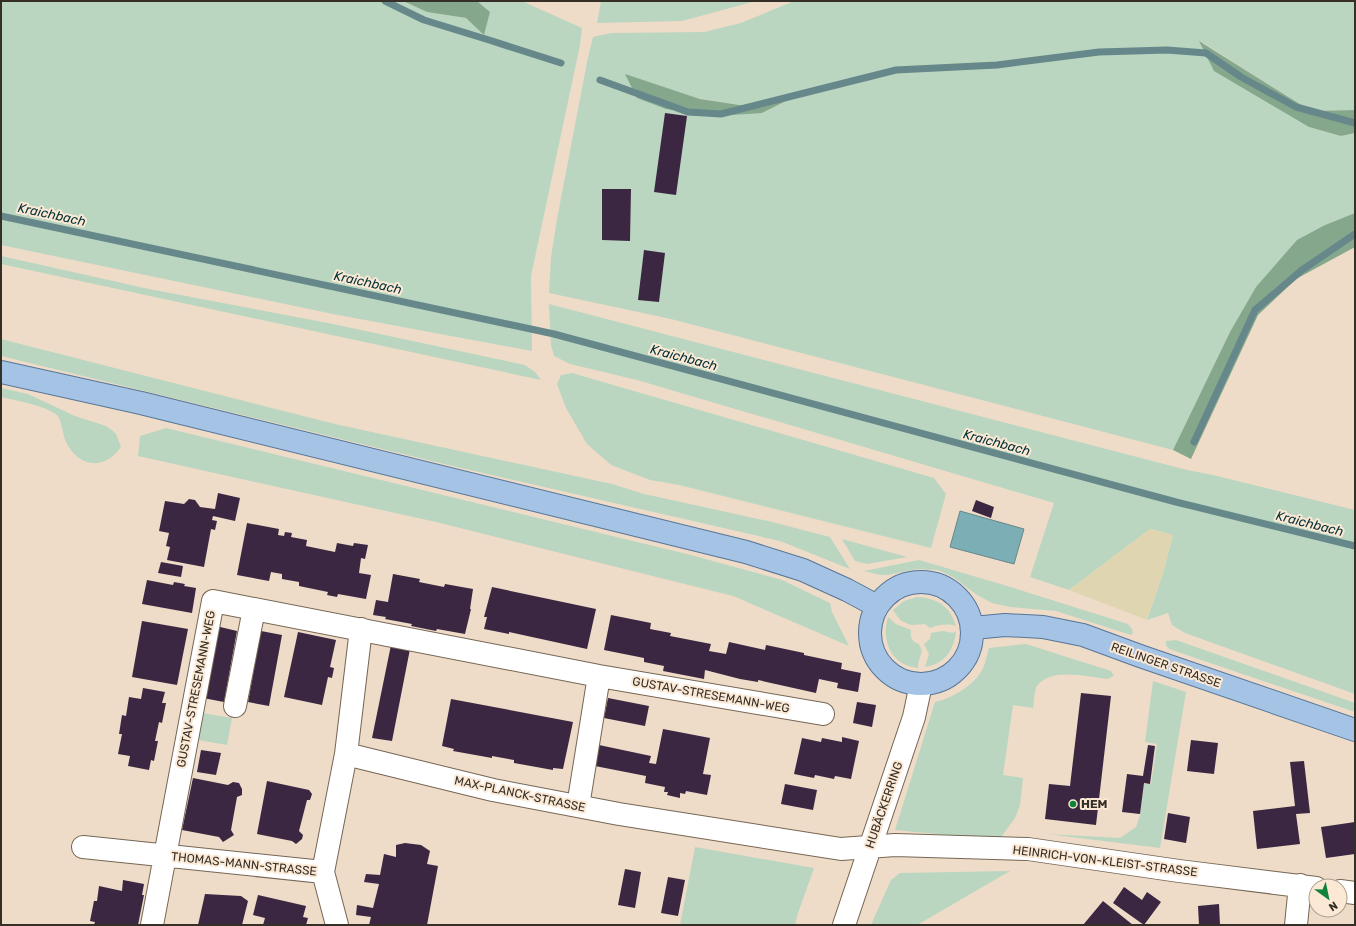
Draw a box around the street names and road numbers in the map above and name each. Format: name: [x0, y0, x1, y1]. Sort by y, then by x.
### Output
street label: GUSTAV-STRESEMANN-WEG: [174, 609, 218, 769]
street label: REILINGER STRASSE: [1109, 640, 1223, 690]
street label: GUSTAV-STRESEMANN-WEG: [631, 674, 791, 716]
street label: HUBÄCKERRING: [863, 760, 905, 850]
street label: MAX-PLANCK-STRASSE: [453, 773, 587, 815]
street label: HEINRICH-VON-KLEIST-STRASSE: [1012, 843, 1198, 879]
street label: THOMAS-MANN-STRASSE: [171, 849, 317, 879]

